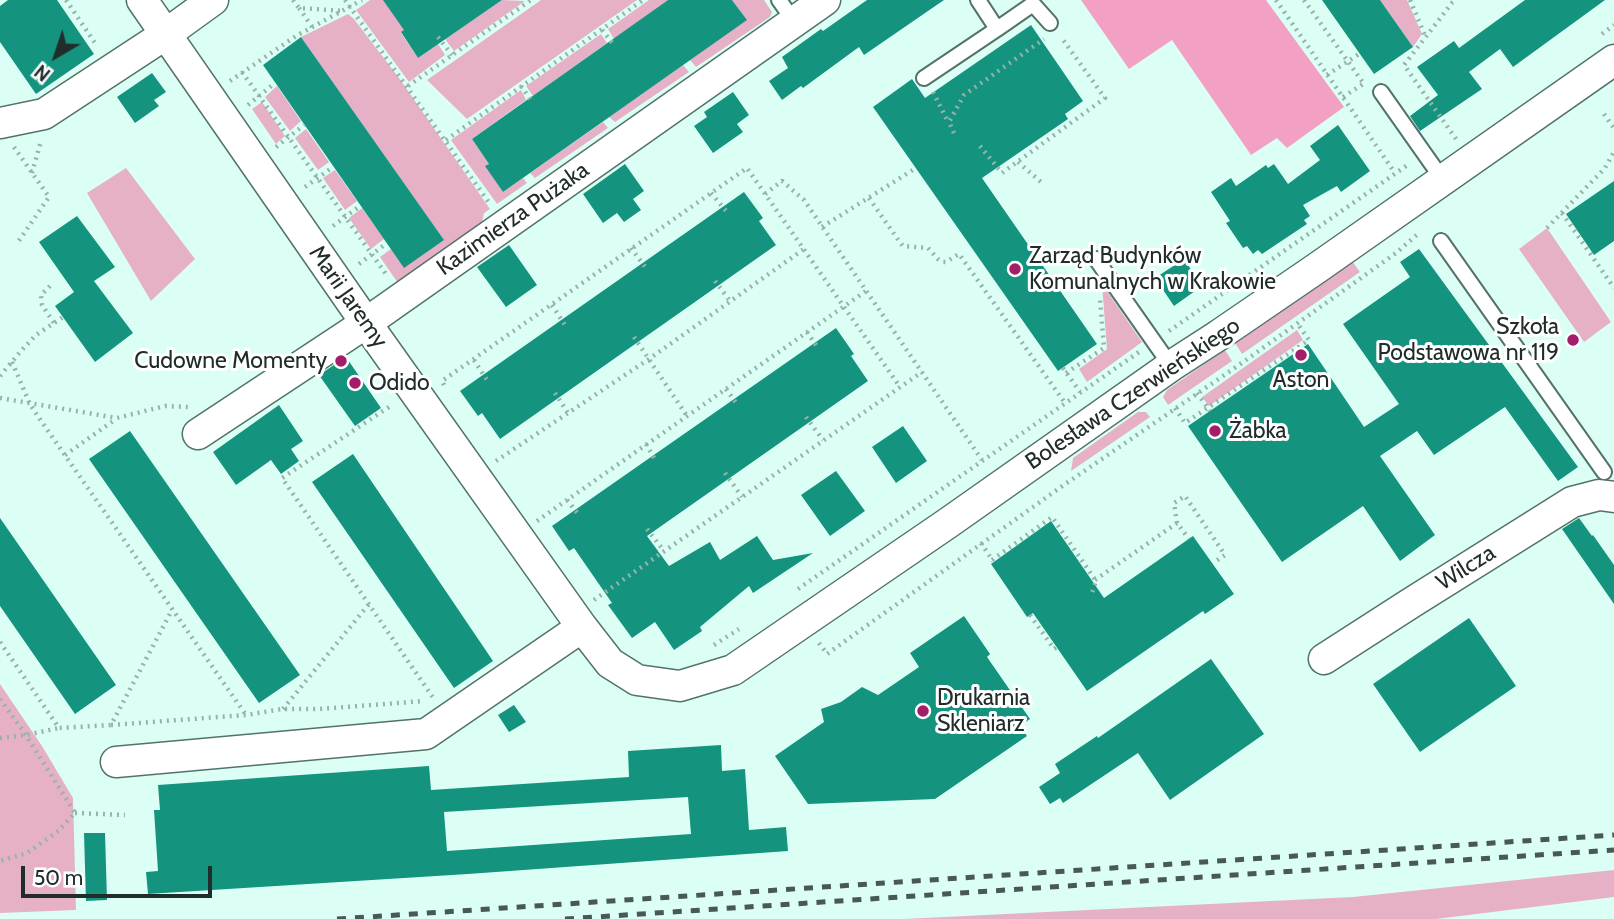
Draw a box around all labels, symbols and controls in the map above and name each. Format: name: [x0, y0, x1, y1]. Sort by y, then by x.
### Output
north arrow: [21, 21, 91, 91]
text: N: [30, 60, 55, 86]
street label: Kazimierza Pużaka: [432, 156, 594, 282]
street label: Marii Jaremy: [303, 240, 393, 354]
place label: Zarząd Budynków Komunalnych w Krakowie: [1029, 242, 1276, 296]
marker: Zarząd Budynków Komunalnych w Krakowie: [1007, 261, 1023, 277]
street label: Bolesława Czerwieńskiego: [1021, 312, 1245, 476]
place label: Szkoła Podstawowa nr 119: [1377, 313, 1559, 367]
marker: Szkoła Podstawowa nr 119: [1565, 332, 1581, 348]
place label: Cudowne Momenty: [134, 347, 327, 375]
marker: Aston: [1293, 347, 1309, 363]
marker: Cudowne Momenty: [333, 353, 349, 369]
place label: Aston: [1273, 366, 1329, 394]
place label: Odido: [369, 369, 430, 397]
marker: Odido: [347, 375, 363, 391]
place label: Żabka: [1229, 417, 1287, 445]
marker: Żabka: [1207, 423, 1223, 439]
street label: Wilcza: [1431, 539, 1501, 597]
place label: Drukarnia Skleniarz: [937, 684, 1030, 738]
marker: Drukarnia Skleniarz: [915, 703, 931, 719]
scale bar: [24, 852, 215, 896]
text: 50 m: [34, 865, 83, 890]

